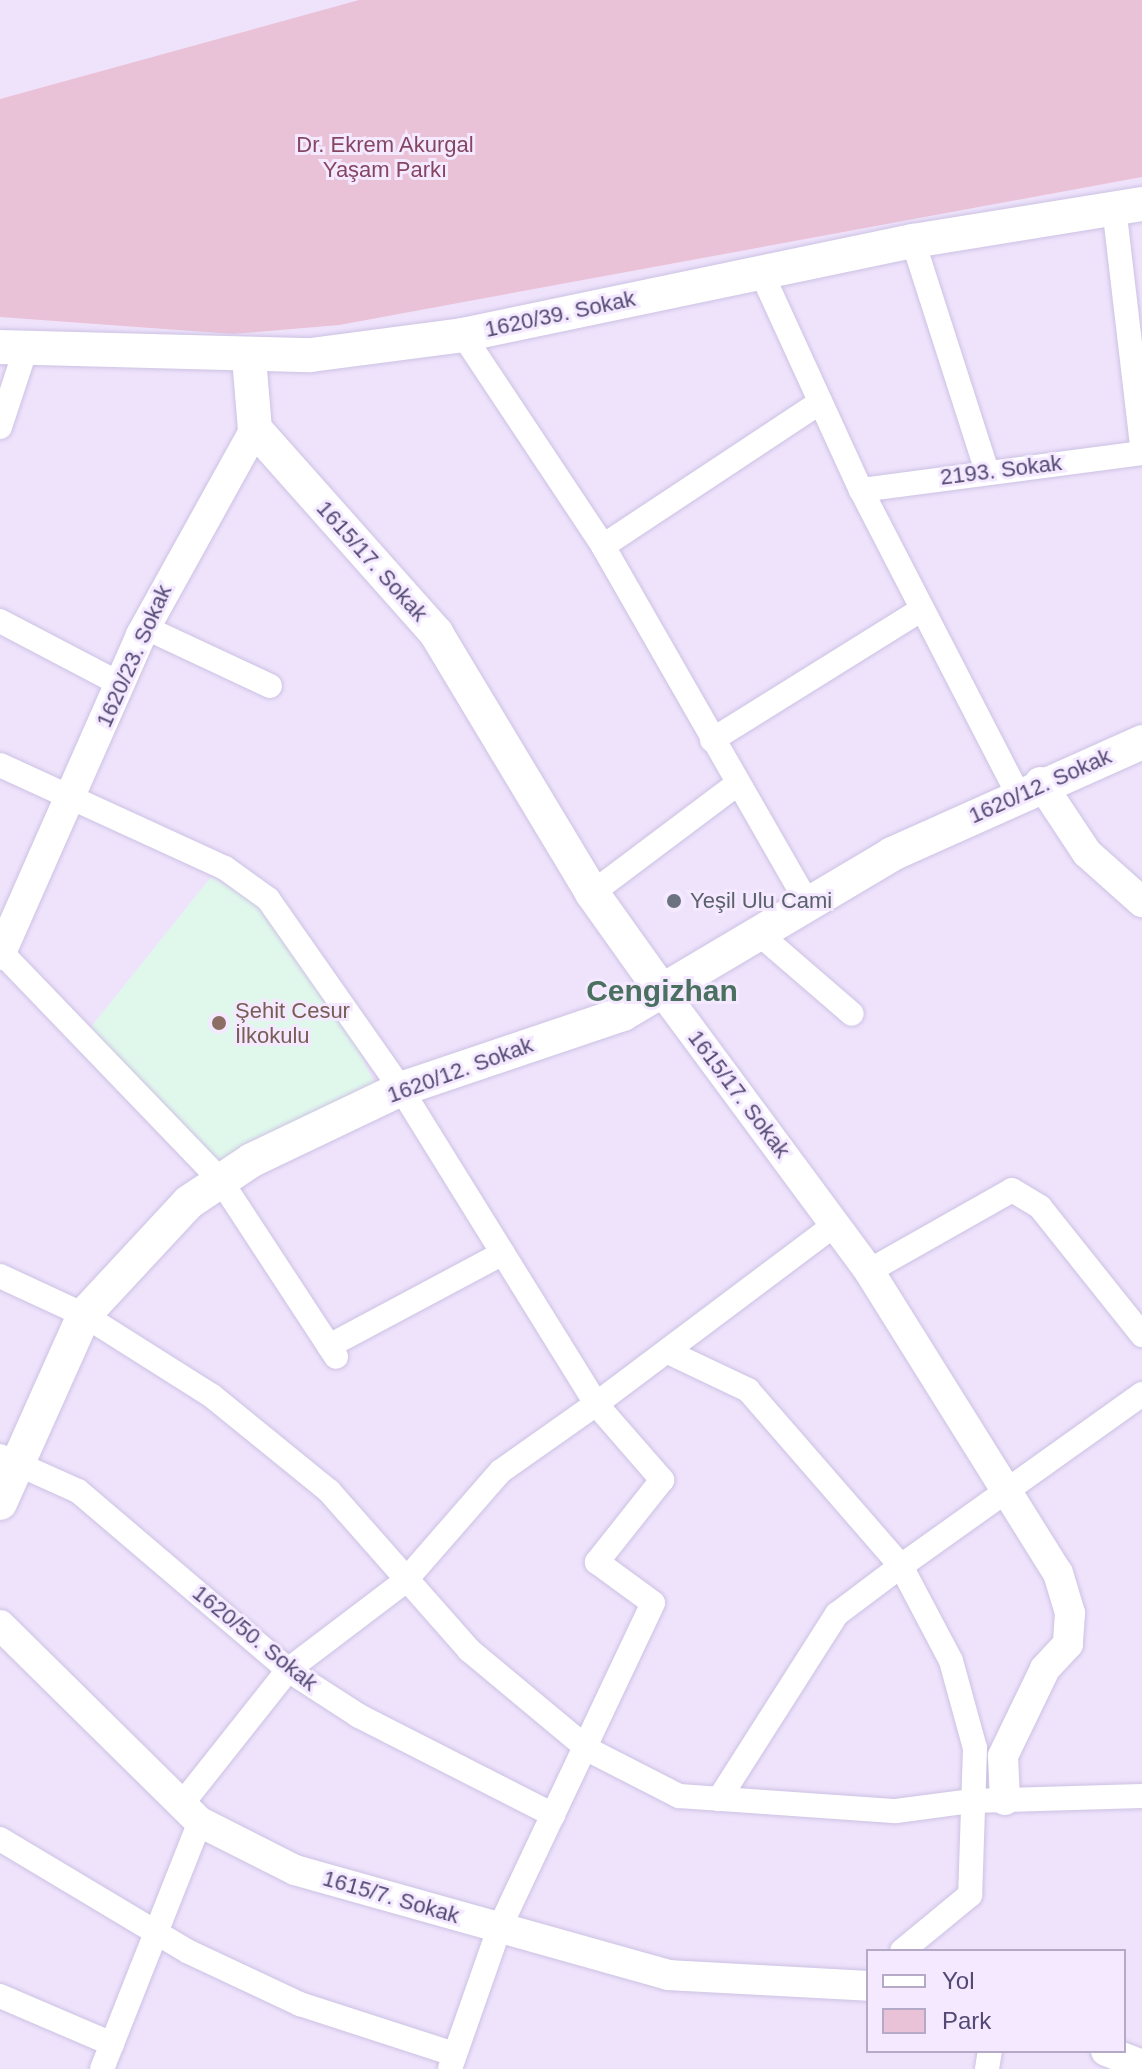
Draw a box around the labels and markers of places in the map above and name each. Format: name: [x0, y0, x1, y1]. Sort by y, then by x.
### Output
place label: Yeşil Ulu Cami: [690, 888, 832, 914]
marker: Yeşil Ulu Cami: [665, 892, 683, 910]
place label: Şehit Cesur İlkokulu: [235, 997, 350, 1048]
marker: Şehit Cesur İlkokulu: [210, 1014, 228, 1032]

